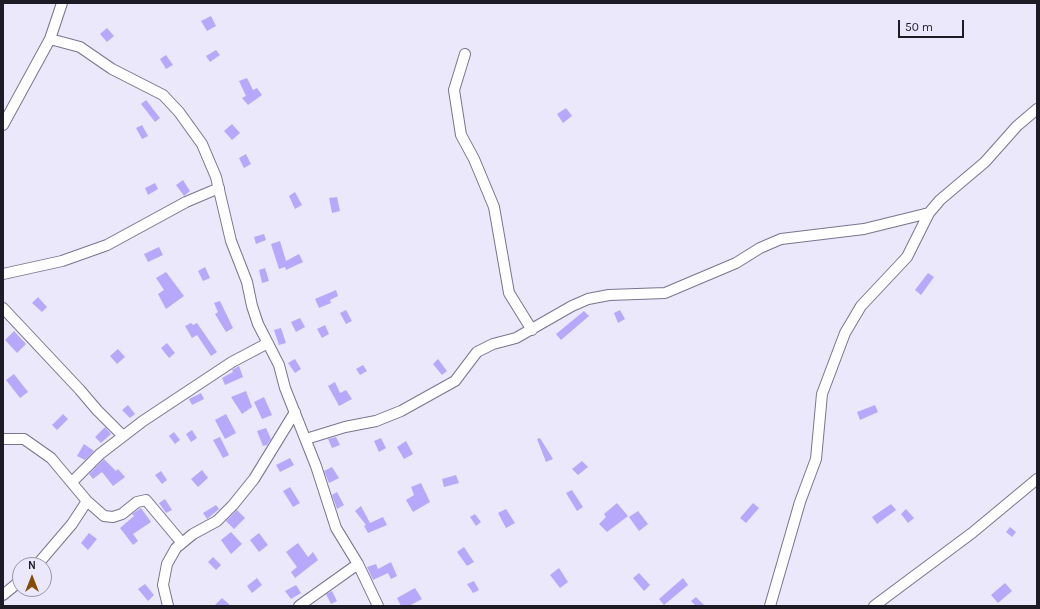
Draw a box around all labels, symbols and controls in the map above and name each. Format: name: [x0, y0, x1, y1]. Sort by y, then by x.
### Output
scale bar: [900, 12, 966, 38]
text: 50 m: [905, 20, 933, 34]
north arrow: [12, 557, 52, 597]
text: N: [28, 559, 36, 572]

